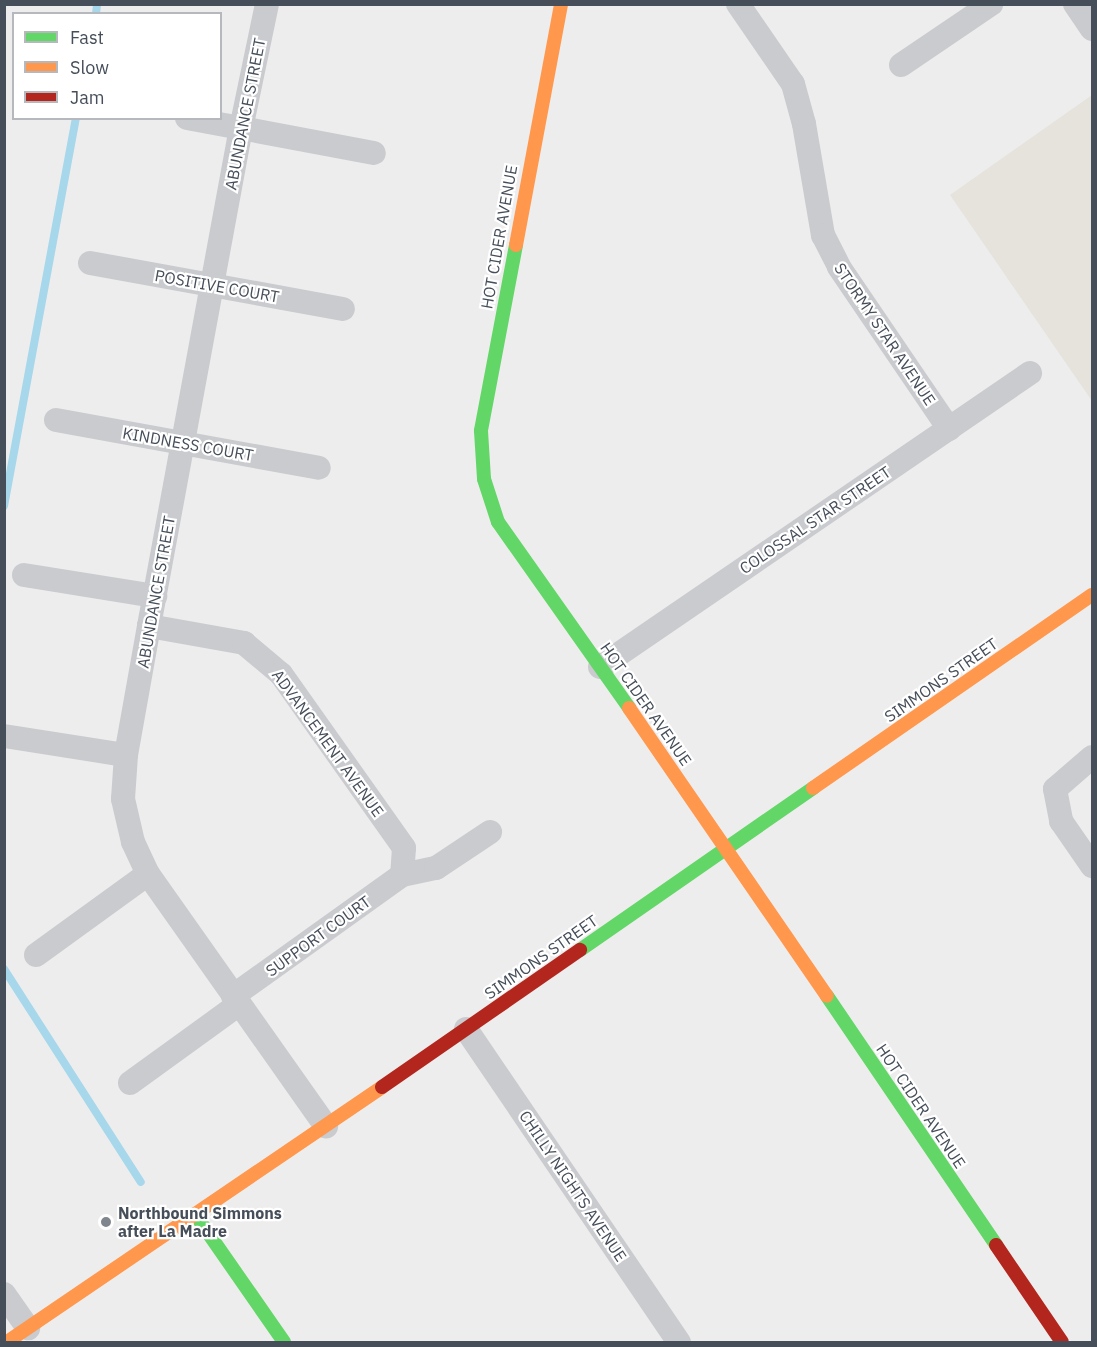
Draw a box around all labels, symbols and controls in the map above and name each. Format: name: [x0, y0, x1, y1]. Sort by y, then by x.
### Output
legend: [12, 12, 222, 120]
text: Fast: [70, 26, 104, 49]
street label: ABUNDANCE STREET: [221, 36, 269, 192]
text: Slow: [70, 56, 109, 79]
text: Jam: [70, 86, 105, 109]
street label: HOT CIDER AVENUE: [477, 164, 521, 310]
street label: STORMY STAR AVENUE: [830, 259, 940, 409]
street label: POSITIVE COURT: [153, 266, 281, 306]
street label: KINDNESS COURT: [121, 423, 255, 465]
street label: COLOSSAL STAR STREET: [736, 462, 894, 578]
street label: ABUNDANCE STREET: [133, 514, 179, 670]
street label: SIMMONS STREET: [881, 634, 1001, 726]
street label: HOT CIDER AVENUE: [596, 639, 696, 769]
street label: ADVANCEMENT AVENUE: [268, 666, 388, 820]
street label: SUPPORT COURT: [262, 892, 374, 980]
street label: SIMMONS STREET: [481, 911, 601, 1003]
street label: HOT CIDER AVENUE: [872, 1040, 970, 1172]
street label: CHILLY NIGHTS AVENUE: [515, 1107, 631, 1265]
place label: Northbound Simmons after La Madre: [118, 1203, 282, 1241]
marker: Northbound Simmons after La Madre: [99, 1215, 113, 1229]

